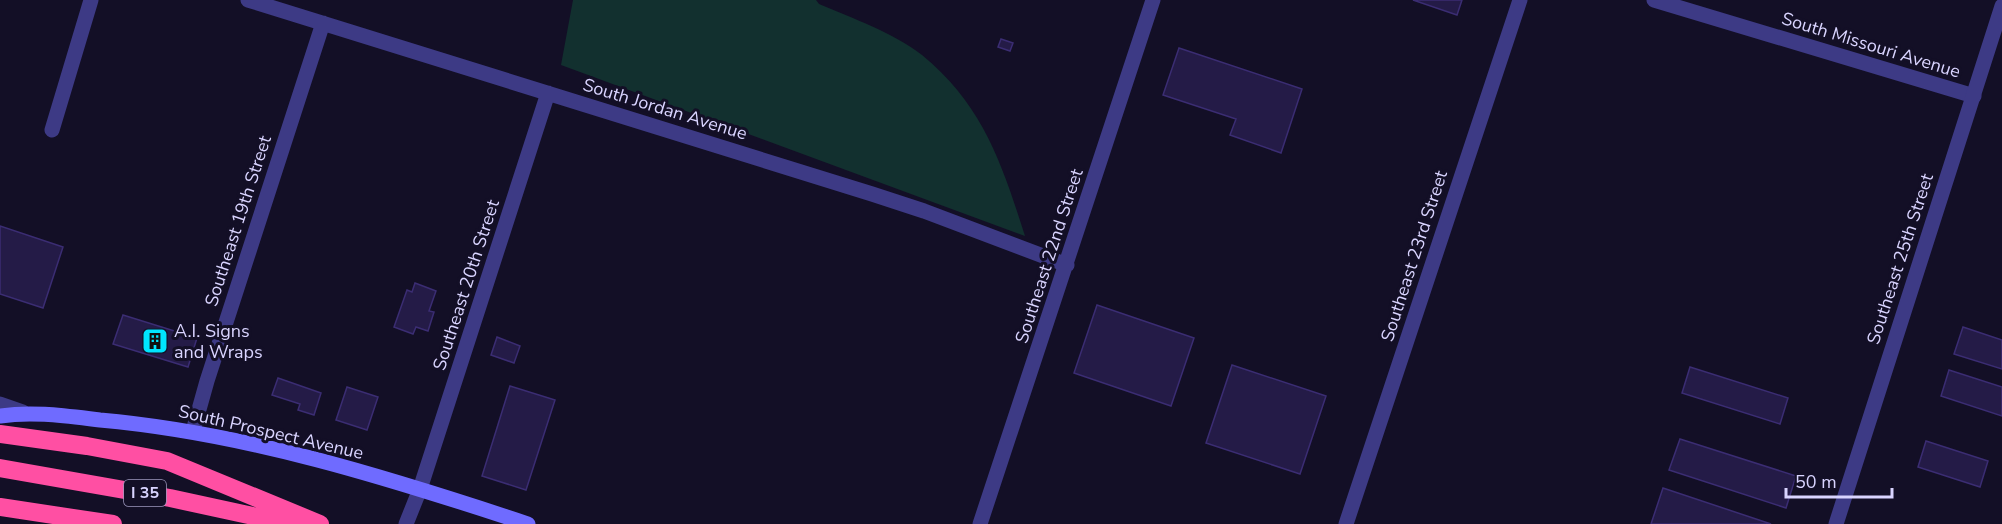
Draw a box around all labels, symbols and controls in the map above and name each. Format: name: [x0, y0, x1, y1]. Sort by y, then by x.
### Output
street label: South Missouri Avenue: [1779, 6, 1963, 84]
street label: South Jordan Avenue: [580, 73, 750, 145]
street label: Southeast 19th Street: [199, 132, 277, 309]
street label: Southeast 22nd Street: [1009, 165, 1089, 346]
street label: Southeast 23rd Street: [1375, 167, 1453, 345]
street label: Southeast 25th Street: [1861, 170, 1939, 347]
street label: Southeast 20th Street: [427, 196, 505, 373]
place label: A.I. Signs and Wraps: [174, 319, 263, 364]
building icon: A.I. Signs and Wraps: [140, 326, 170, 356]
street label: South Prospect Avenue: [176, 399, 366, 465]
scale bar: [1786, 461, 1892, 499]
text: 50 m: [1795, 470, 1837, 494]
road number: I 35: [124, 480, 166, 506]

